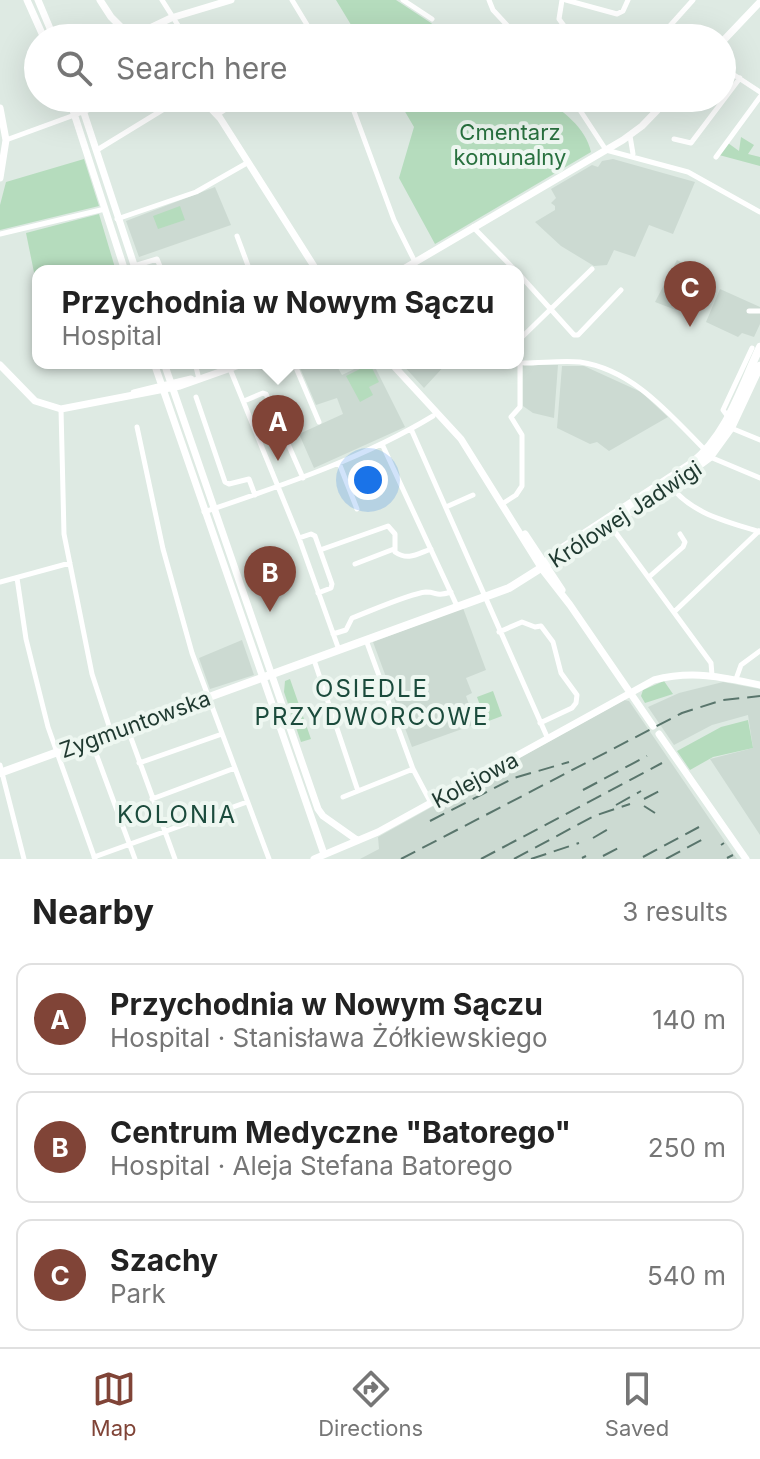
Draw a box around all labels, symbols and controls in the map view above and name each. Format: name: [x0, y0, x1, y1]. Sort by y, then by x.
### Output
search box: [24, 24, 736, 112]
icon: search: [52, 46, 96, 90]
text: Search here: [116, 50, 288, 86]
park label: Cmentarz komunalny: [454, 119, 566, 170]
pin: C: [664, 261, 716, 327]
popup: [32, 265, 524, 369]
text: Przychodnia w Nowym Sączu: [62, 284, 494, 320]
text: Hospital: [62, 320, 162, 351]
pin: A: [252, 395, 304, 461]
street label: Królowej Jadwigi: [544, 455, 706, 573]
your location: [348, 460, 388, 500]
pin: B: [244, 546, 296, 612]
district label: OSIEDLE PRZYDWORCOWE: [255, 674, 489, 731]
street label: Zygmuntowska: [56, 685, 214, 763]
street label: Kolejowa: [428, 747, 522, 813]
district label: KOLONIA: [117, 800, 237, 829]
text: Nearby: [32, 891, 154, 932]
text: 3 results: [622, 896, 728, 927]
text: Przychodnia w Nowym Sączu: [110, 986, 543, 1022]
text: A: [50, 1004, 70, 1035]
text: 140 m: [652, 1004, 726, 1035]
text: Hospital · Stanisława Żółkiewskiego: [110, 1022, 548, 1053]
text: Centrum Medyczne "Batorego": [110, 1114, 571, 1150]
text: B: [51, 1132, 69, 1163]
text: 250 m: [648, 1132, 726, 1163]
text: Hospital · Aleja Stefana Batorego: [110, 1150, 513, 1181]
text: Szachy: [110, 1242, 218, 1278]
text: C: [50, 1260, 70, 1291]
text: 540 m: [647, 1260, 726, 1291]
text: Park: [110, 1278, 166, 1309]
tab: Map: [91, 1367, 137, 1441]
tab: Directions: [318, 1367, 423, 1441]
tab: Saved: [605, 1367, 669, 1441]

